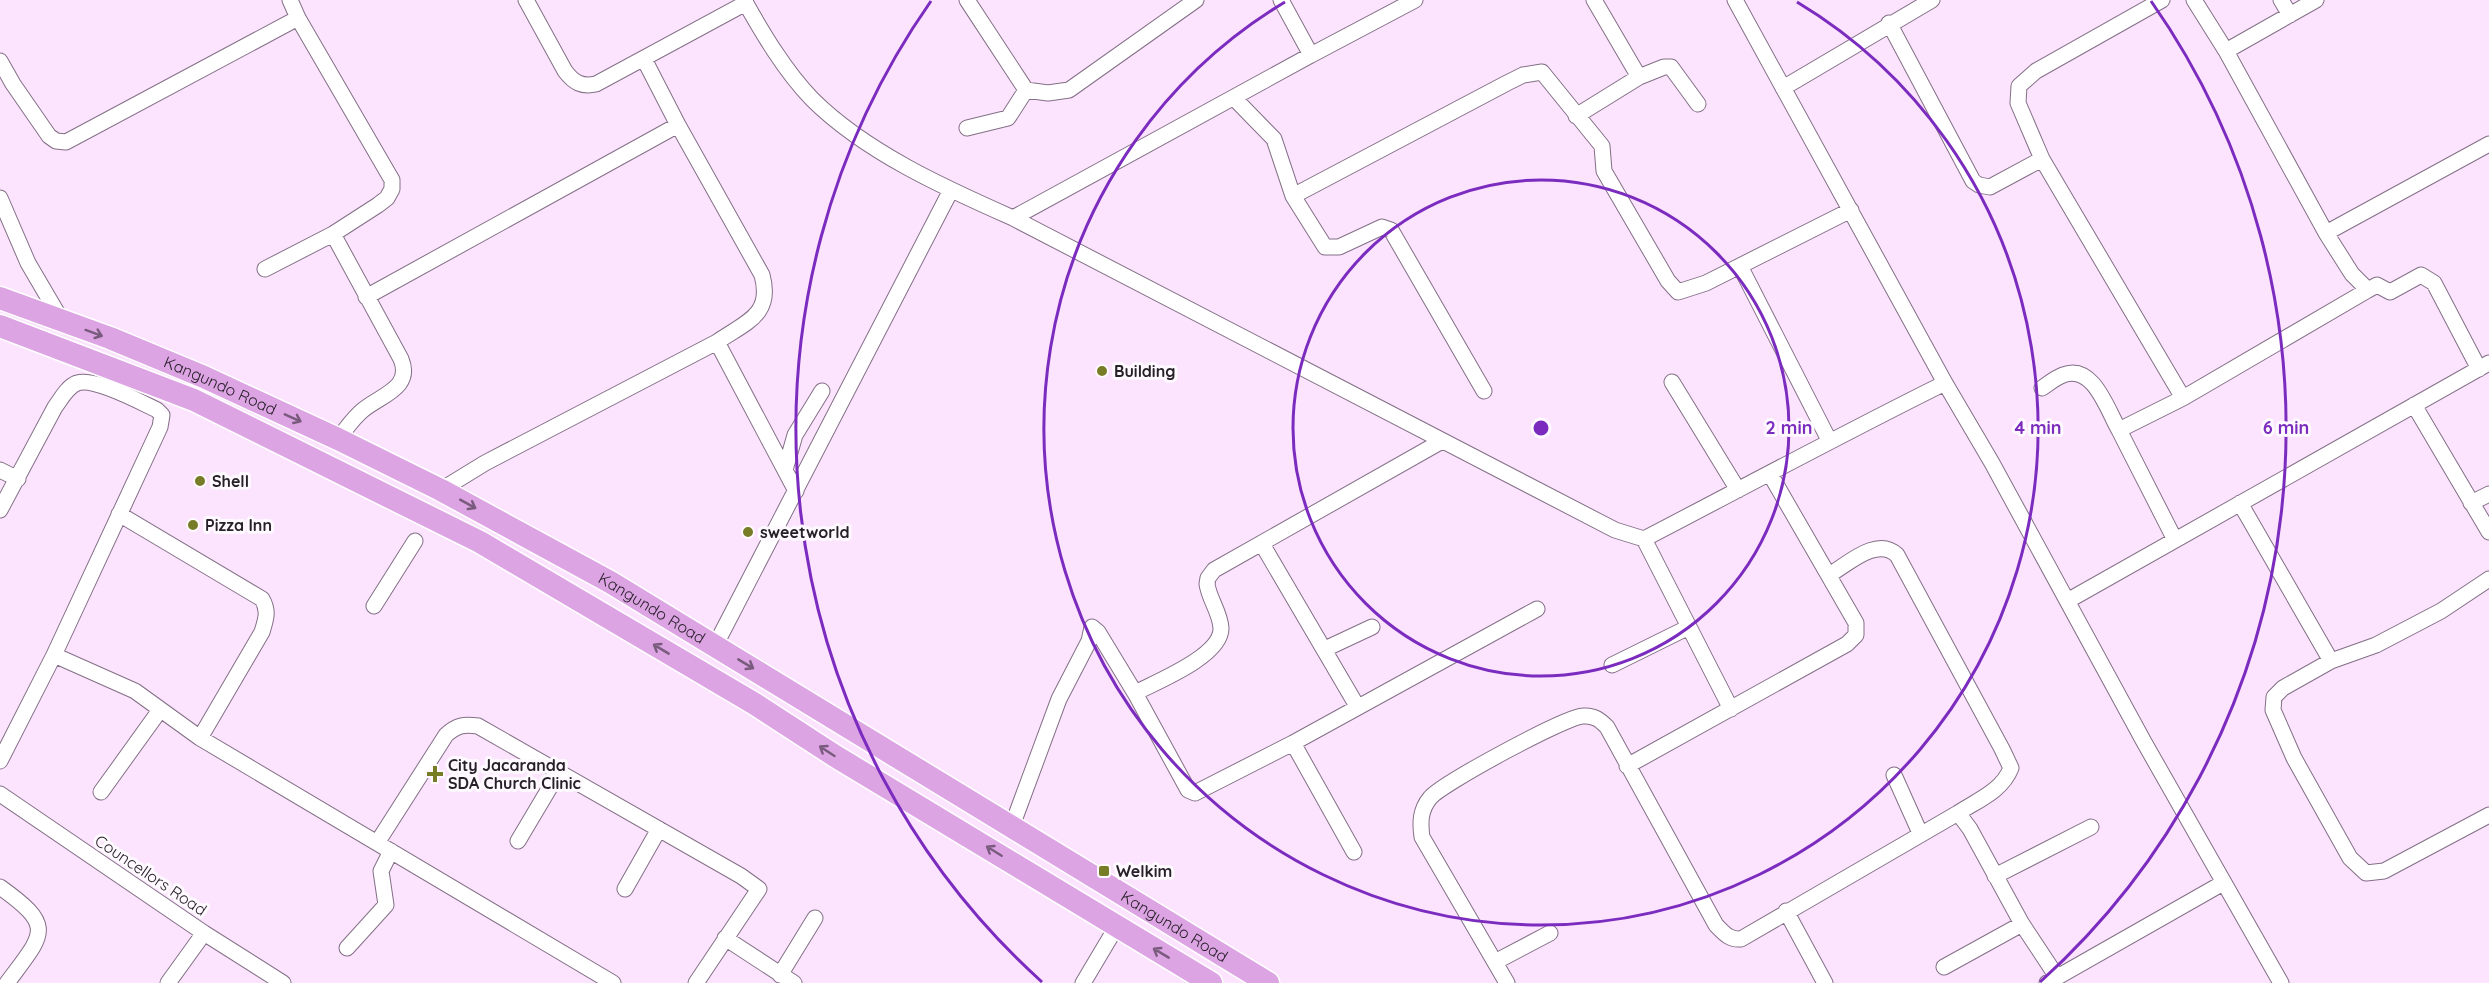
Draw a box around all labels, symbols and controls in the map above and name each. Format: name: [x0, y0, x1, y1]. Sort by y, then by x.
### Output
one-way arrow: [85, 328, 103, 339]
street label: Kangundo Road: [161, 351, 280, 419]
place label: Building: [1114, 361, 1175, 381]
marker: Building: [1095, 364, 1109, 378]
one-way arrow: [283, 413, 301, 424]
text: 2 min: [1766, 416, 1812, 439]
text: 4 min: [2014, 416, 2062, 439]
text: 6 min: [2263, 416, 2309, 439]
centre of rings: [1531, 418, 1551, 438]
place label: Shell: [212, 471, 249, 491]
marker: Shell: [193, 474, 207, 488]
one-way arrow: [458, 499, 476, 510]
place label: Pizza Inn: [205, 515, 272, 535]
marker: Pizza Inn: [186, 518, 200, 532]
place label: sweetworld: [760, 522, 850, 542]
marker: sweetworld: [741, 525, 755, 539]
street label: Kangundo Road: [595, 568, 709, 648]
one-way arrow: [653, 643, 670, 655]
one-way arrow: [737, 659, 754, 671]
one-way arrow: [819, 745, 836, 757]
place label: City Jacaranda SDA Church Clinic: [448, 755, 581, 793]
marker: City Jacaranda SDA Church Clinic: [426, 765, 444, 783]
street label: Councellors Road: [91, 830, 211, 920]
one-way arrow: [986, 845, 1003, 858]
place label: Welkim: [1116, 861, 1172, 881]
marker: Welkim: [1097, 864, 1111, 878]
street label: Kangundo Road: [1118, 886, 1232, 966]
one-way arrow: [1153, 947, 1170, 959]

